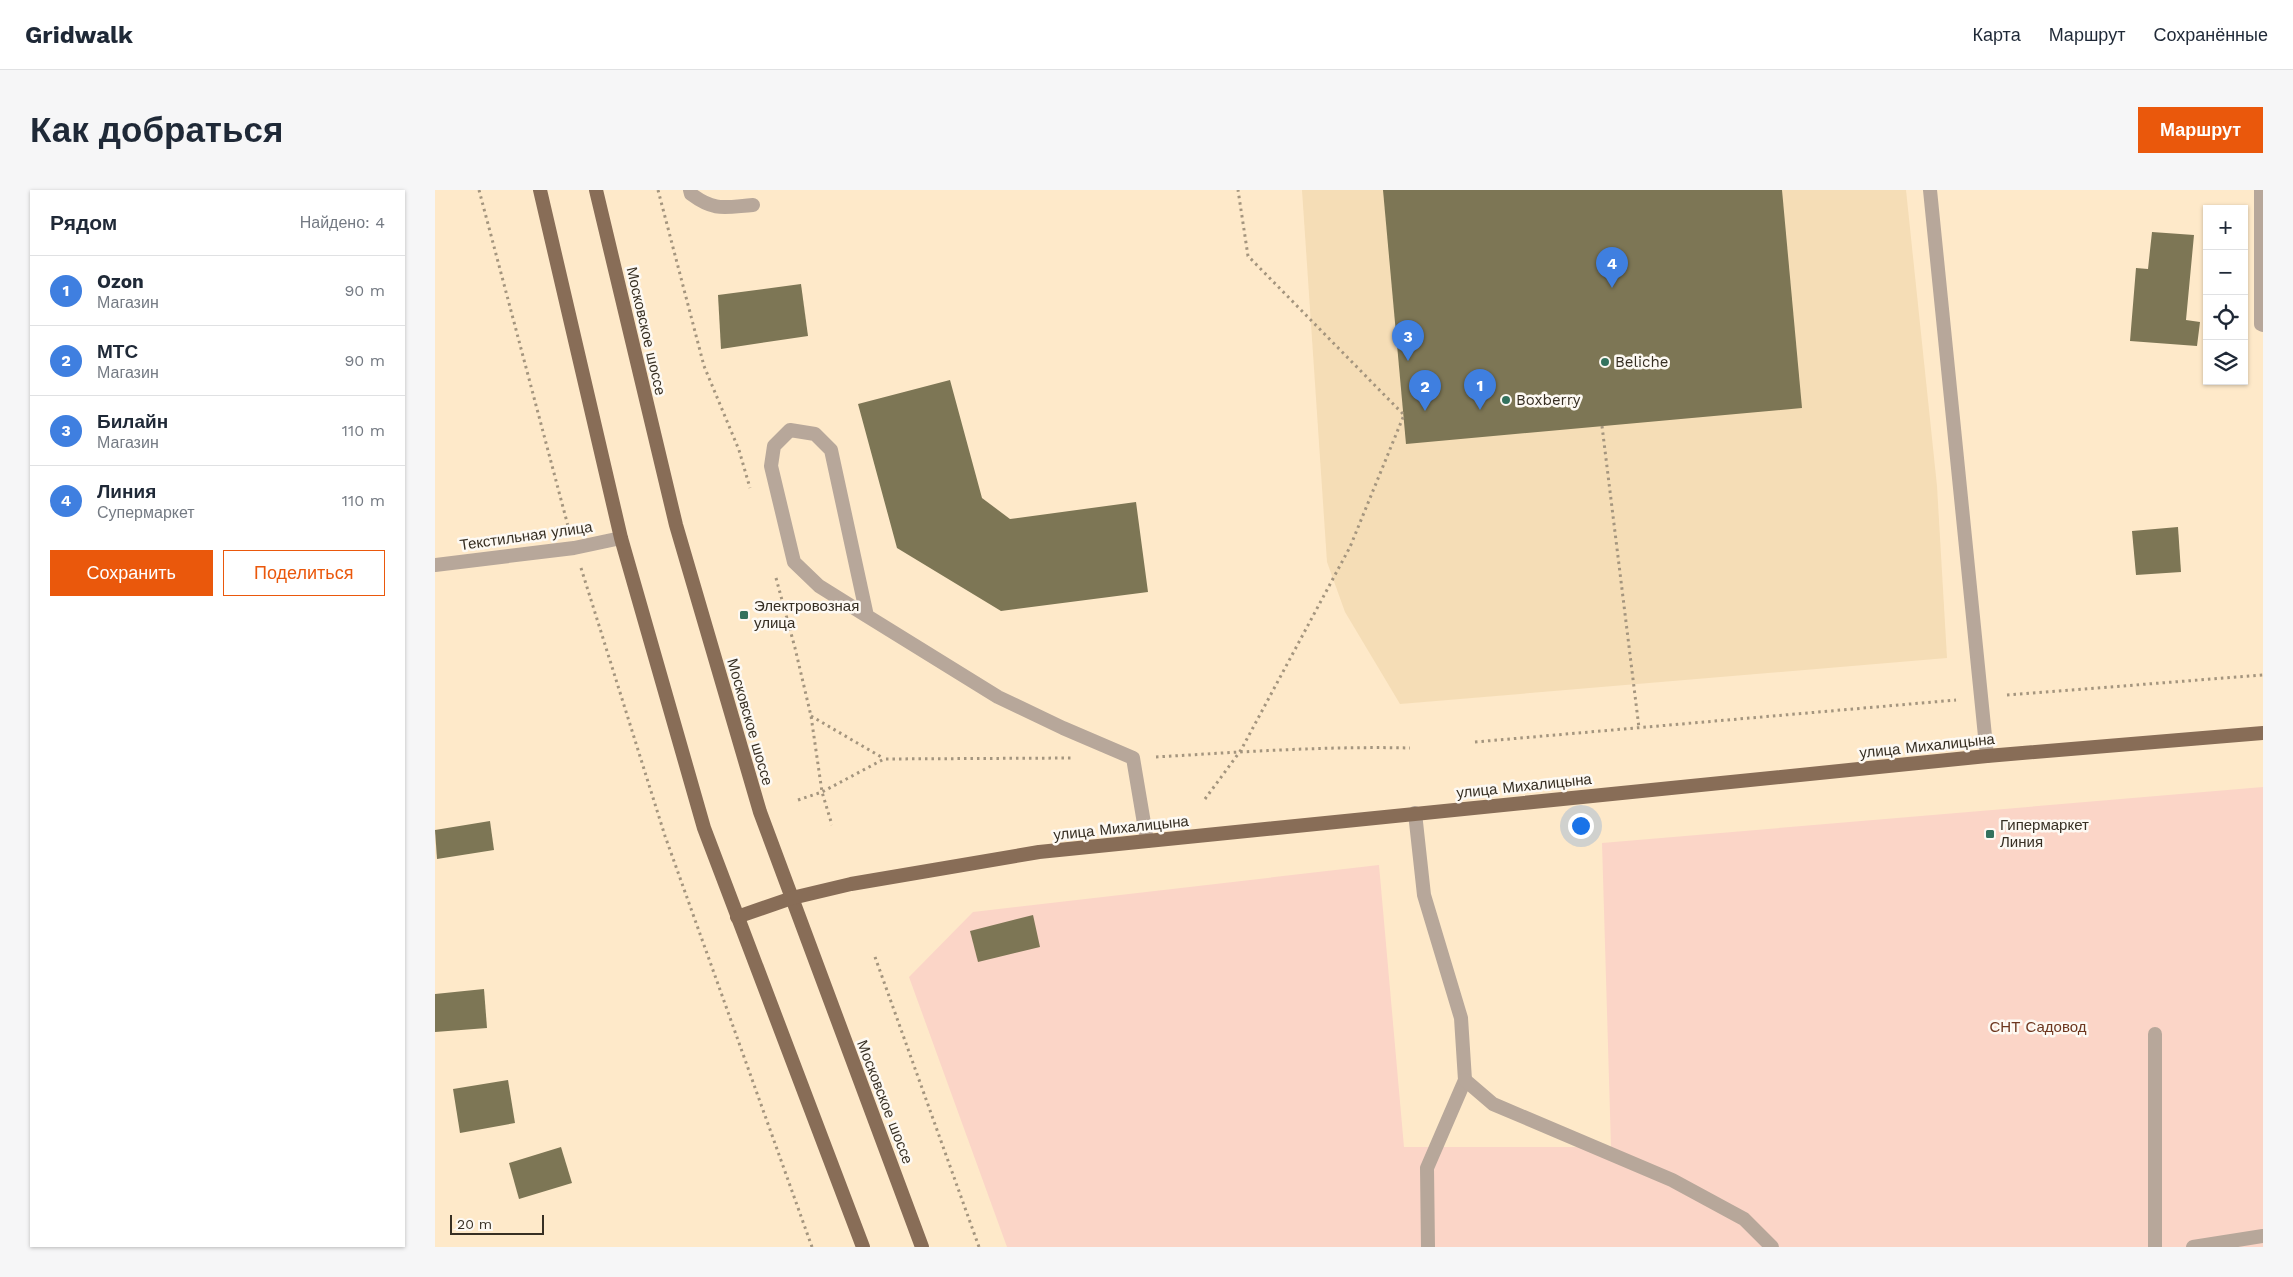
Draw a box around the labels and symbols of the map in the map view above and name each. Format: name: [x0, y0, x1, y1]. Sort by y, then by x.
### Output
pin: 4: [1596, 247, 1628, 288]
street label: Московское шоссе: [622, 265, 670, 397]
pin: 3: [1392, 320, 1424, 361]
place label: Beliche: [1615, 353, 1668, 371]
marker: Beliche: [1599, 356, 1611, 368]
pin: 1: [1464, 369, 1496, 410]
pin: 2: [1409, 370, 1441, 411]
place label: Boxberry: [1516, 391, 1581, 409]
marker: Boxberry: [1500, 394, 1512, 406]
street label: Текстильная улица: [458, 518, 594, 554]
place label: Электровозная улица: [754, 597, 859, 632]
marker: Электровозная улица: [738, 609, 750, 621]
street label: Московское шоссе: [723, 656, 777, 788]
street label: улица Михалицына: [1858, 730, 1996, 762]
street label: улица Михалицына: [1455, 770, 1593, 802]
street label: улица Михалицына: [1052, 812, 1190, 844]
your location: [1568, 813, 1594, 839]
place label: Гипермаркет Линия: [2000, 816, 2089, 851]
marker: Гипермаркет Линия: [1984, 828, 1996, 840]
park label: СНТ Садовод: [1990, 1018, 2087, 1036]
street label: Московское шоссе: [853, 1038, 917, 1166]
scale bar: [450, 1212, 544, 1235]

